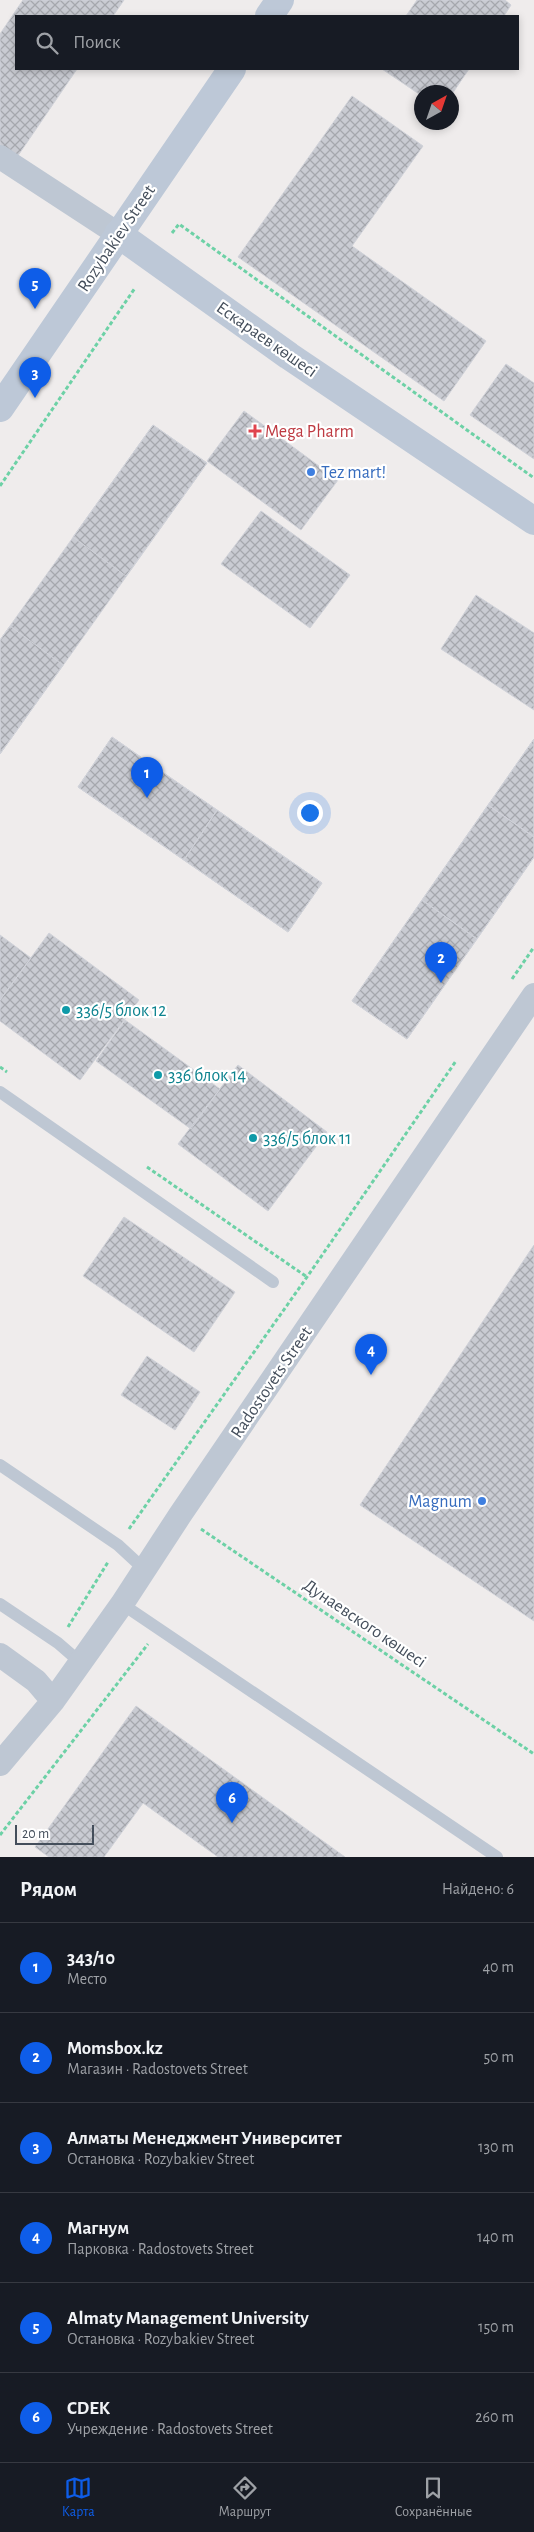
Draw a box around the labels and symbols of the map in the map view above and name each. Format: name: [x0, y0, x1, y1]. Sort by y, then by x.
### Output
north arrow: [414, 85, 459, 130]
street label: Rozybakiev Street: [75, 182, 159, 295]
pin: 5: [19, 268, 51, 309]
street label: Ескараев көшесі: [213, 298, 320, 381]
pin: 3: [19, 357, 51, 398]
place label: Mega Pharm: [265, 423, 354, 441]
marker: Mega Pharm: [249, 425, 261, 437]
place label: Tez mart!: [321, 464, 386, 482]
marker: Tez mart!: [305, 466, 317, 478]
pin: 1: [131, 757, 163, 798]
your location: [297, 800, 323, 826]
pin: 2: [425, 942, 457, 983]
place label: 336/5 блок 12: [76, 1001, 166, 1020]
marker: 336/5 блок 12: [60, 1004, 72, 1016]
place label: 336 блок 14: [168, 1066, 246, 1085]
marker: 336 блок 14: [152, 1069, 164, 1081]
place label: 336/5 блок 11: [263, 1129, 351, 1148]
marker: 336/5 блок 11: [247, 1132, 259, 1144]
street label: Radostovets Street: [228, 1323, 316, 1442]
pin: 4: [355, 1334, 387, 1375]
place label: Magnum: [408, 1493, 472, 1511]
marker: Magnum: [476, 1495, 488, 1507]
street label: Дунаевского көшесі: [300, 1576, 429, 1671]
pin: 6: [216, 1782, 248, 1823]
scale bar: [15, 1822, 94, 1845]

